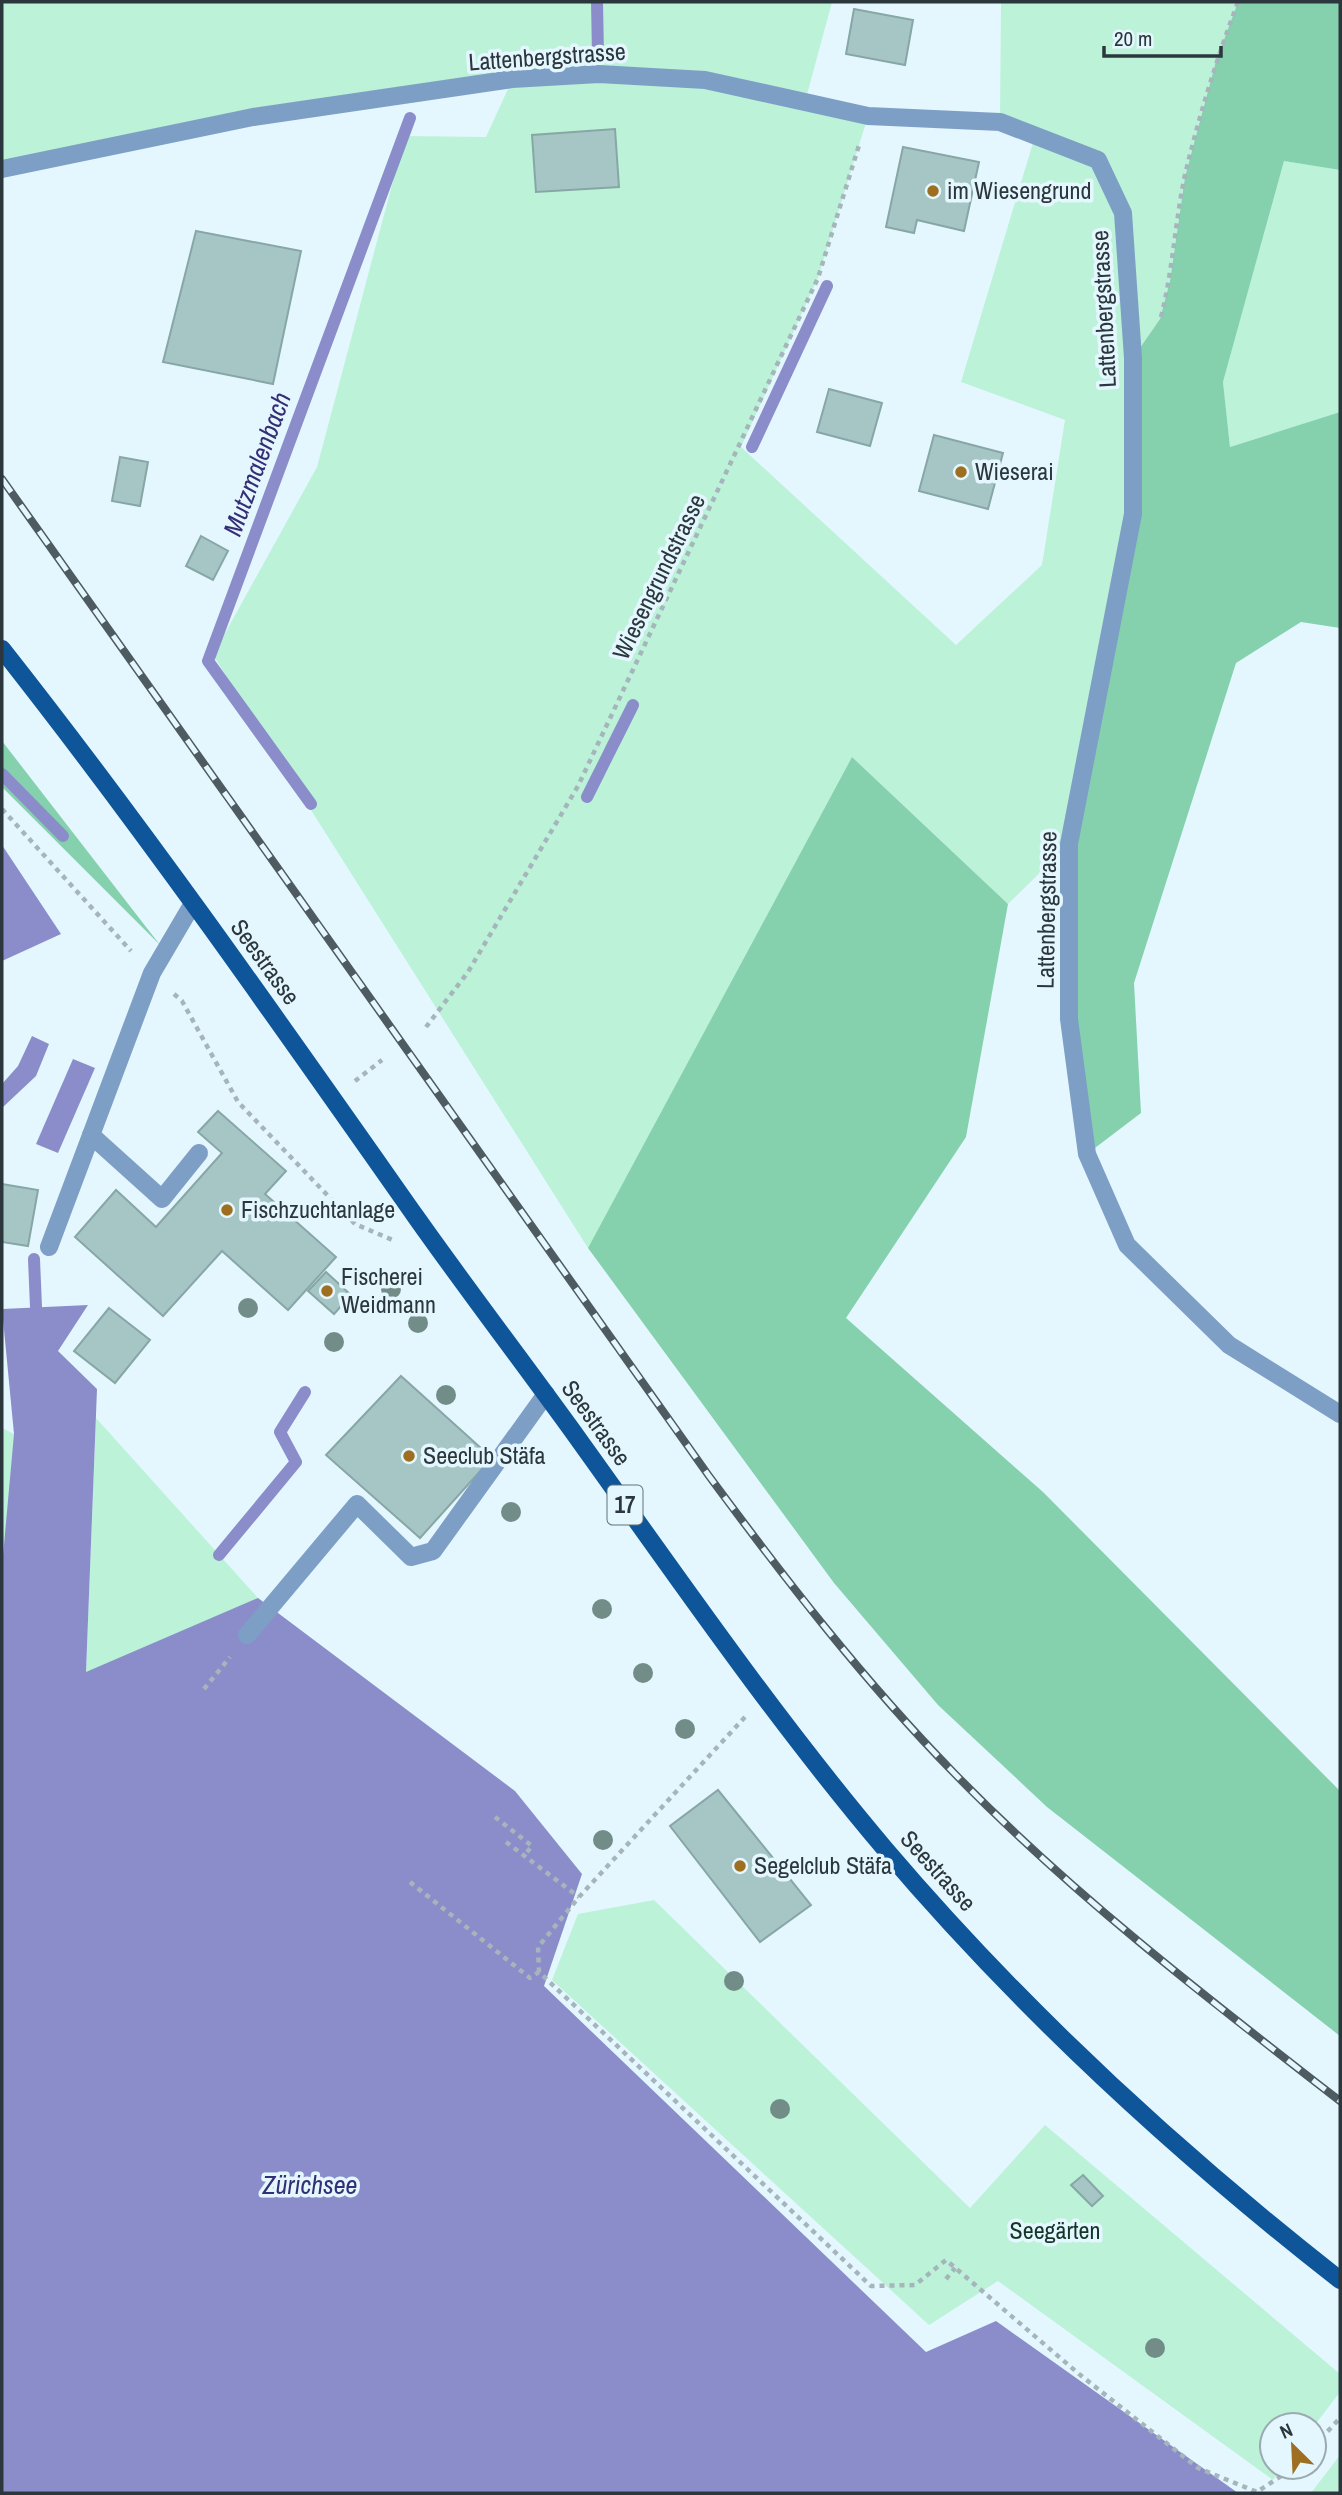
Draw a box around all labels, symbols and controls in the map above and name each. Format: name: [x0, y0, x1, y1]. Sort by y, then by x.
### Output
scale bar: [1104, 14, 1221, 58]
text: 20 m: [1114, 24, 1152, 53]
street label: Lattenbergstrasse: [467, 35, 627, 77]
place label: im Wiesengrund: [947, 174, 1091, 206]
marker: im Wiesengrund: [925, 183, 941, 199]
street label: Lattenbergstrasse: [1083, 230, 1123, 389]
water label: Mutzmalenbach: [214, 387, 299, 541]
place label: Wieserai: [975, 455, 1054, 487]
marker: Wieserai: [953, 464, 969, 480]
street label: Wiesengrundstrasse: [604, 488, 712, 665]
street label: Lattenbergstrasse: [1029, 831, 1063, 989]
street label: Seestrasse: [224, 912, 308, 1011]
place label: Fischzuchtanlage: [241, 1193, 395, 1225]
marker: Fischzuchtanlage: [219, 1202, 235, 1218]
place label: Fischerei Weidmann: [341, 1260, 436, 1320]
marker: Fischerei Weidmann: [319, 1283, 335, 1299]
street label: Seestrasse: [555, 1373, 639, 1472]
place label: Seeclub Stäfa: [423, 1439, 546, 1471]
marker: Seeclub Stäfa: [401, 1448, 417, 1464]
road number: 17: [608, 1486, 642, 1524]
street label: Seestrasse: [894, 1823, 984, 1918]
place label: Segelclub Stäfa: [754, 1849, 892, 1881]
marker: Segelclub Stäfa: [732, 1858, 748, 1874]
water label: Zürichsee: [262, 2167, 357, 2202]
park label: Seegärten: [1010, 2214, 1100, 2246]
north arrow: [1258, 2411, 1328, 2481]
text: N: [1276, 2416, 1297, 2445]

